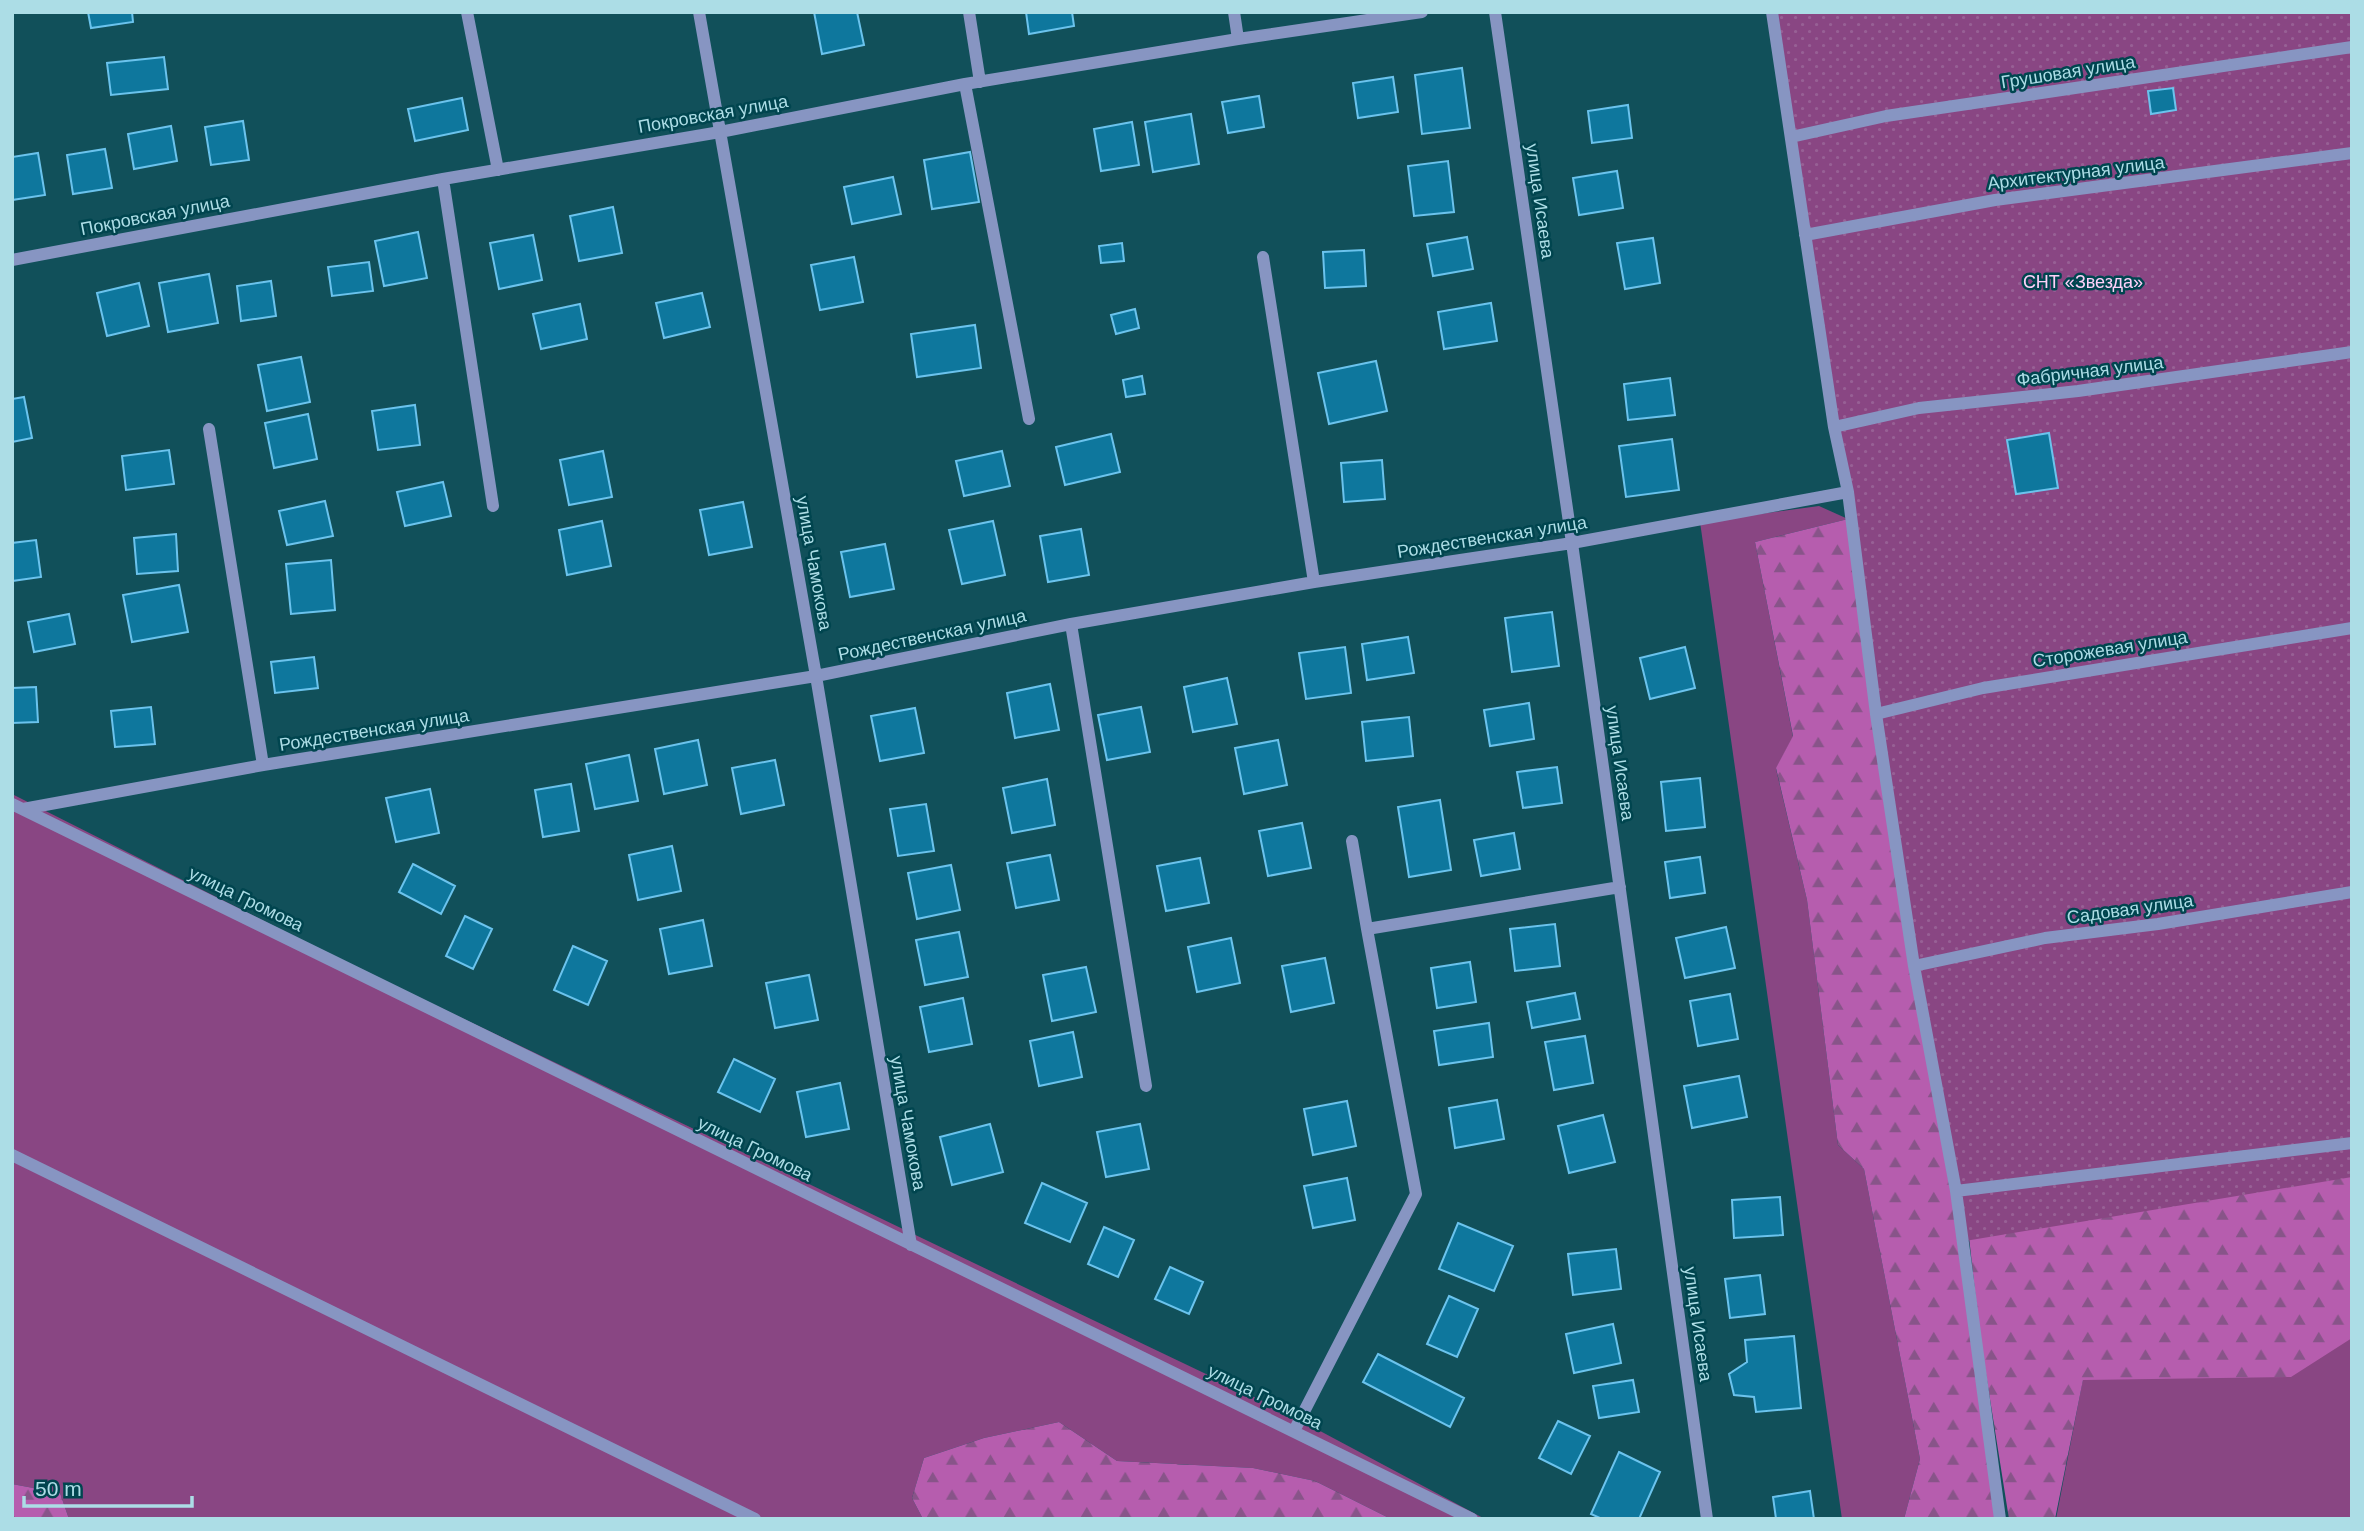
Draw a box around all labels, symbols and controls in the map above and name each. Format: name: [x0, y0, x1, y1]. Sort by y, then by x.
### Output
street label: Грушовая улица: [1999, 51, 2137, 92]
street label: Покровская улица: [637, 91, 790, 137]
street label: улица Исаева: [1522, 142, 1558, 261]
street label: Архитектурная улица: [1986, 152, 2167, 194]
street label: Покровская улица: [79, 191, 232, 239]
park label: СНТ «Звезда»: [2023, 272, 2143, 292]
street label: Фабричная улица: [2016, 352, 2165, 390]
street label: улица Чамокова: [792, 494, 836, 633]
street label: Рождественская улица: [1396, 512, 1589, 562]
street label: Рождественская улица: [836, 605, 1029, 665]
street label: Сторожевая улица: [2031, 627, 2190, 671]
street label: улица Исаева: [1602, 704, 1638, 823]
street label: Рождественская улица: [278, 705, 471, 755]
street label: улица Громова: [185, 863, 307, 936]
street label: Садовая улица: [2066, 890, 2195, 928]
street label: улица Чамокова: [886, 1054, 930, 1193]
street label: улица Громова: [694, 1113, 816, 1186]
street label: улица Исаева: [1680, 1265, 1716, 1384]
street label: улица Громова: [1204, 1361, 1326, 1434]
scale bar: [24, 1464, 192, 1508]
text: 50 m: [35, 1477, 82, 1500]

